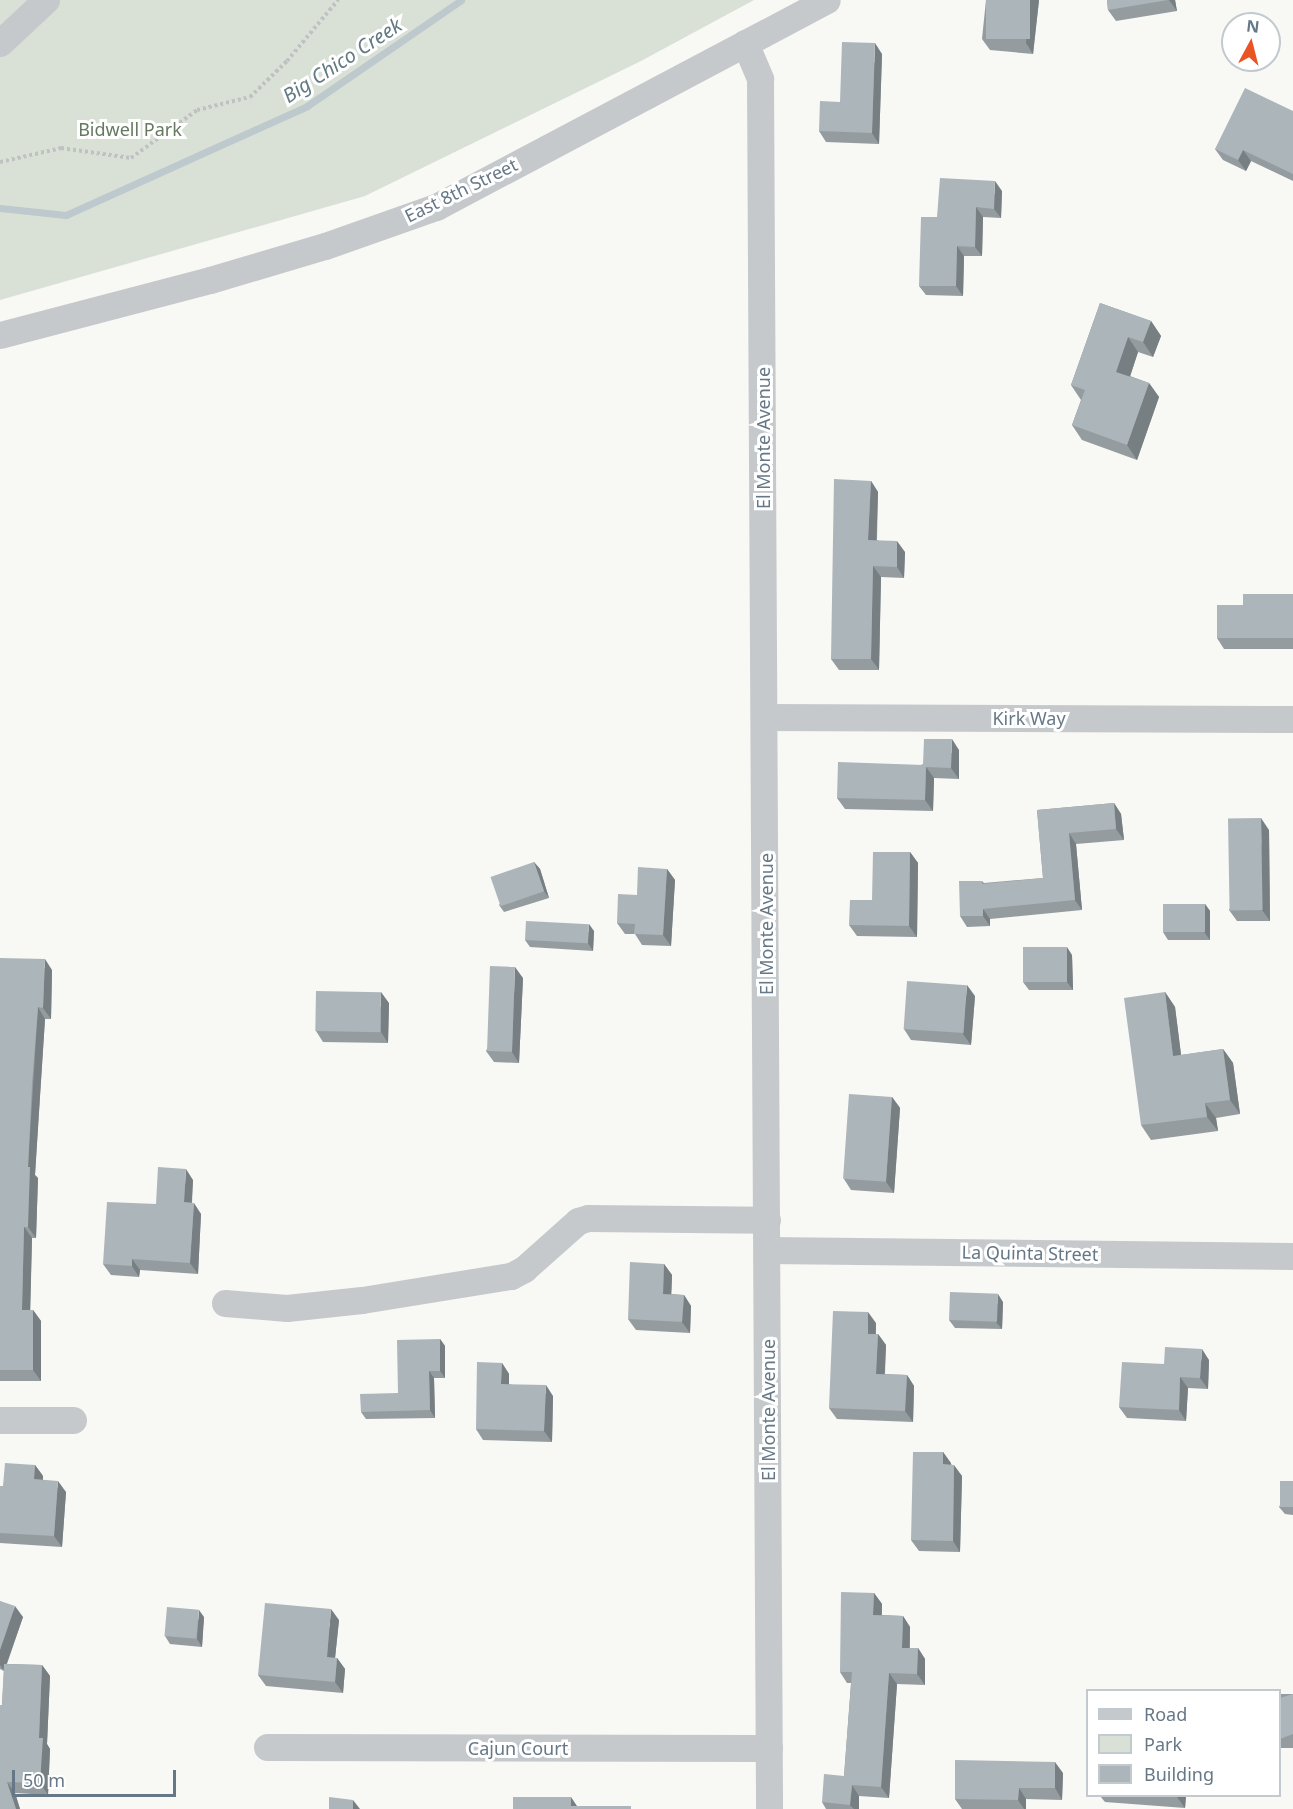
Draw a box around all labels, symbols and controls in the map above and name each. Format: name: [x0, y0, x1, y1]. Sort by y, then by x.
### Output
north arrow: [1221, 12, 1281, 72]
water label: Big Chico Creek: [278, 13, 406, 107]
text: N: [1245, 14, 1261, 38]
park label: Bidwell Park: [78, 118, 182, 140]
street label: East 8th Street: [401, 153, 521, 227]
street label: El Monte Avenue: [752, 367, 774, 509]
street label: Kirk Way: [992, 707, 1066, 729]
street label: El Monte Avenue: [755, 853, 777, 995]
street label: La Quinta Street: [961, 1241, 1099, 1265]
street label: El Monte Avenue: [757, 1339, 779, 1481]
legend: [1086, 1689, 1281, 1797]
text: Road: [1144, 1702, 1187, 1726]
text: Park: [1144, 1732, 1182, 1756]
street label: Cajun Court: [468, 1737, 568, 1759]
scale bar: [15, 1758, 178, 1796]
text: Building: [1144, 1762, 1214, 1786]
text: 50 m: [23, 1768, 65, 1792]

